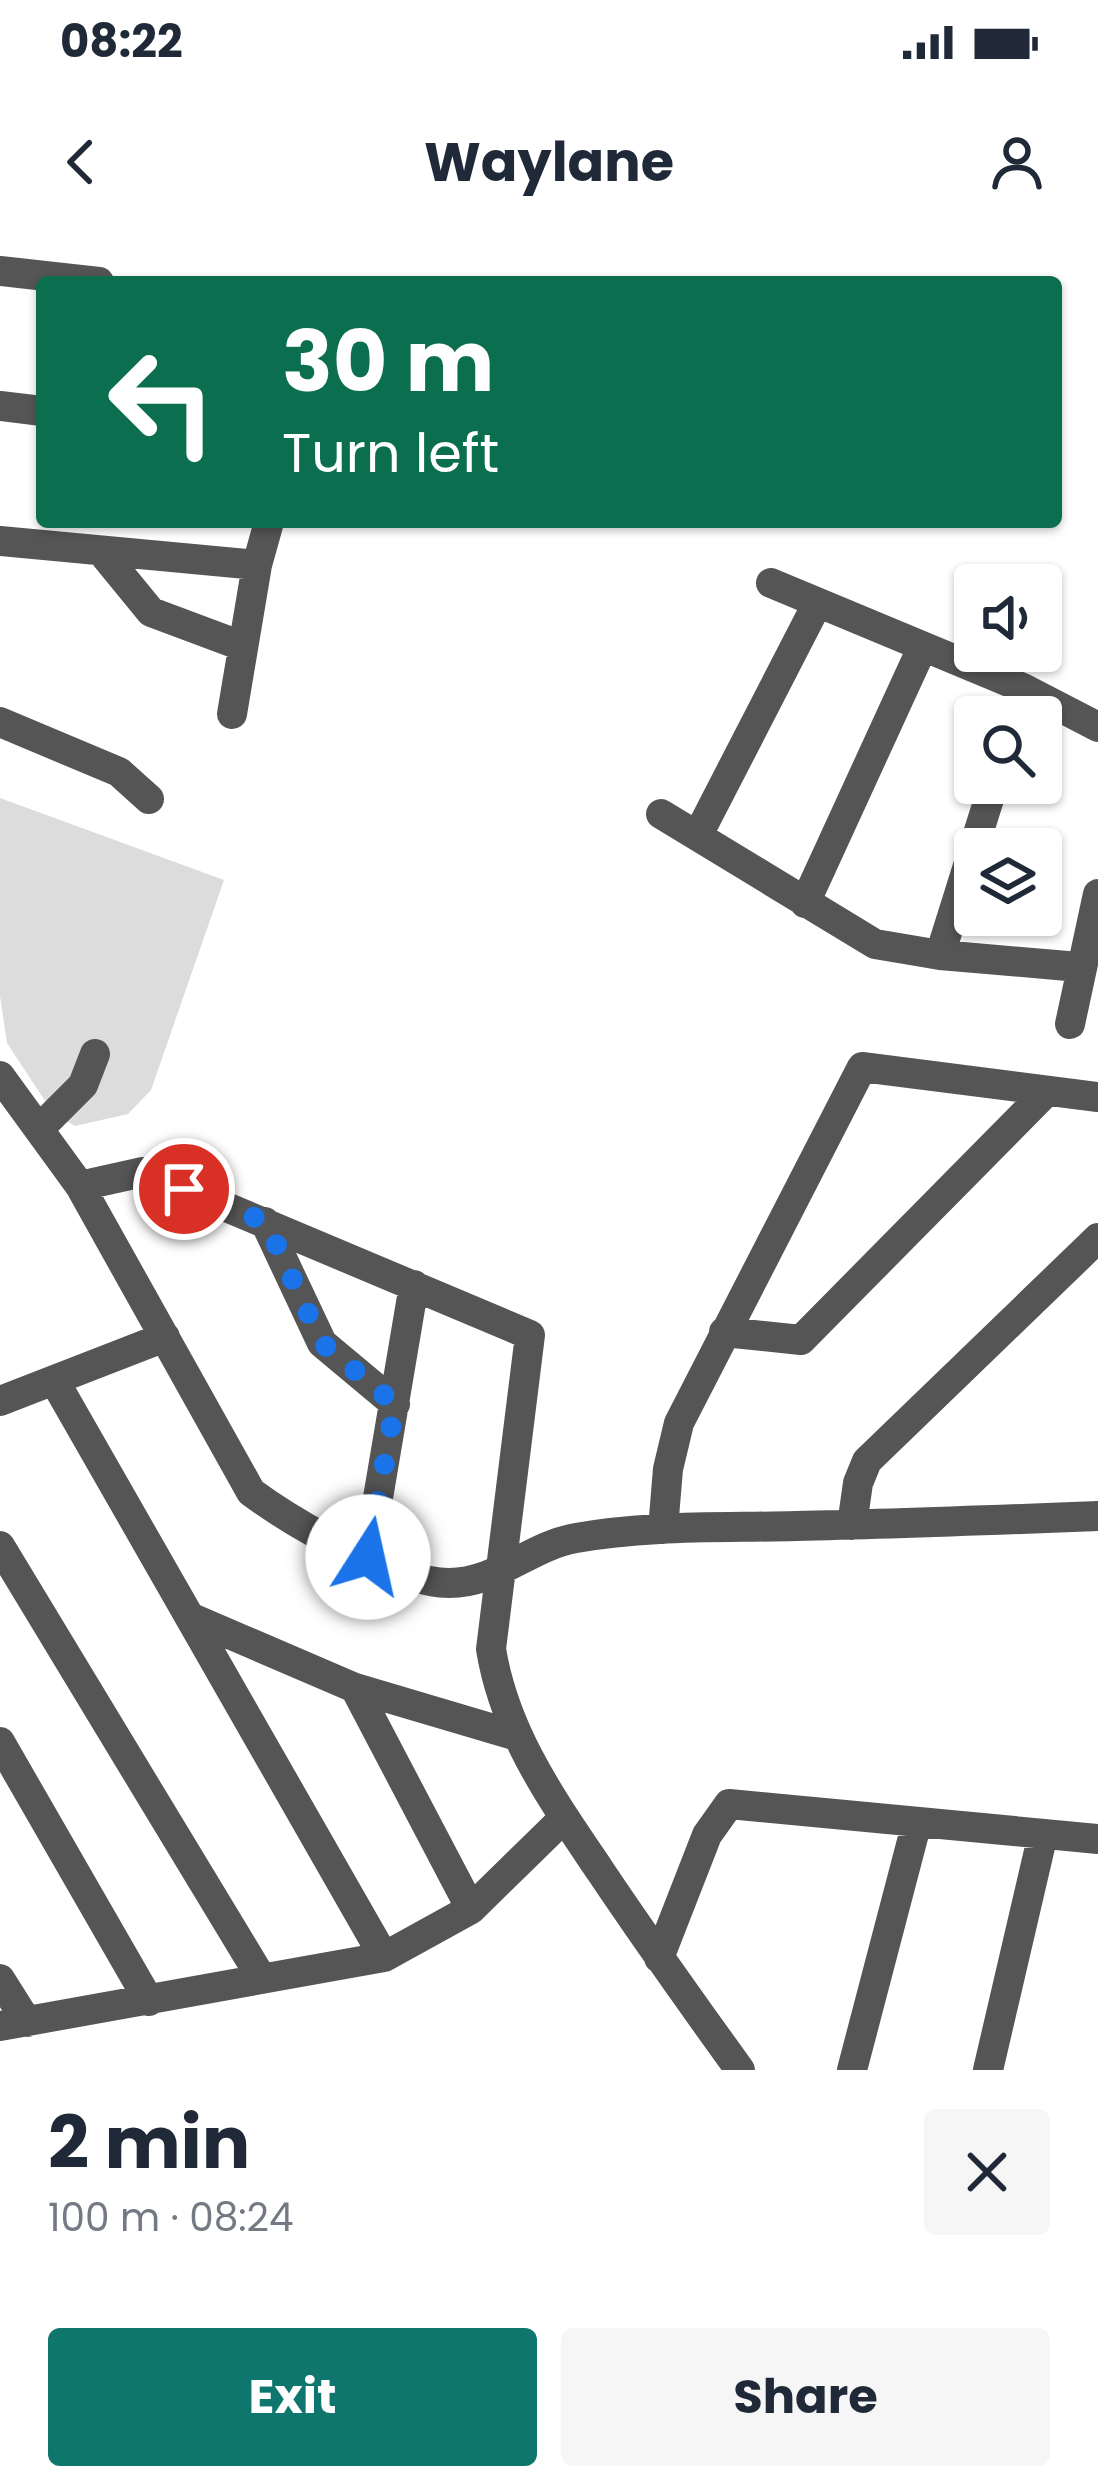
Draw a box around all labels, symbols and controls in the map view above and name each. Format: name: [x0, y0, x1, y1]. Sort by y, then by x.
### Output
text: 08:22: [60, 10, 183, 73]
text: Waylane: [424, 124, 674, 200]
icon: back: [48, 129, 114, 195]
icon: person: [984, 129, 1050, 195]
text: 30 m: [282, 303, 494, 420]
icon: left: [84, 324, 240, 480]
text: Turn left: [282, 415, 499, 491]
map controls: [954, 564, 1062, 936]
button: sound: [954, 564, 1062, 672]
button: search: [954, 696, 1062, 804]
button: layers: [954, 828, 1062, 936]
pin: [133, 1138, 235, 1240]
icon: arrive: [151, 1156, 217, 1222]
position arrow: [305, 1494, 431, 1620]
text: 2 min: [48, 2092, 250, 2193]
button: close: [924, 2109, 1050, 2235]
text: 100 m · 08:24: [48, 2190, 294, 2245]
button: Exit: [48, 2328, 537, 2466]
button: Share: [561, 2328, 1050, 2466]

